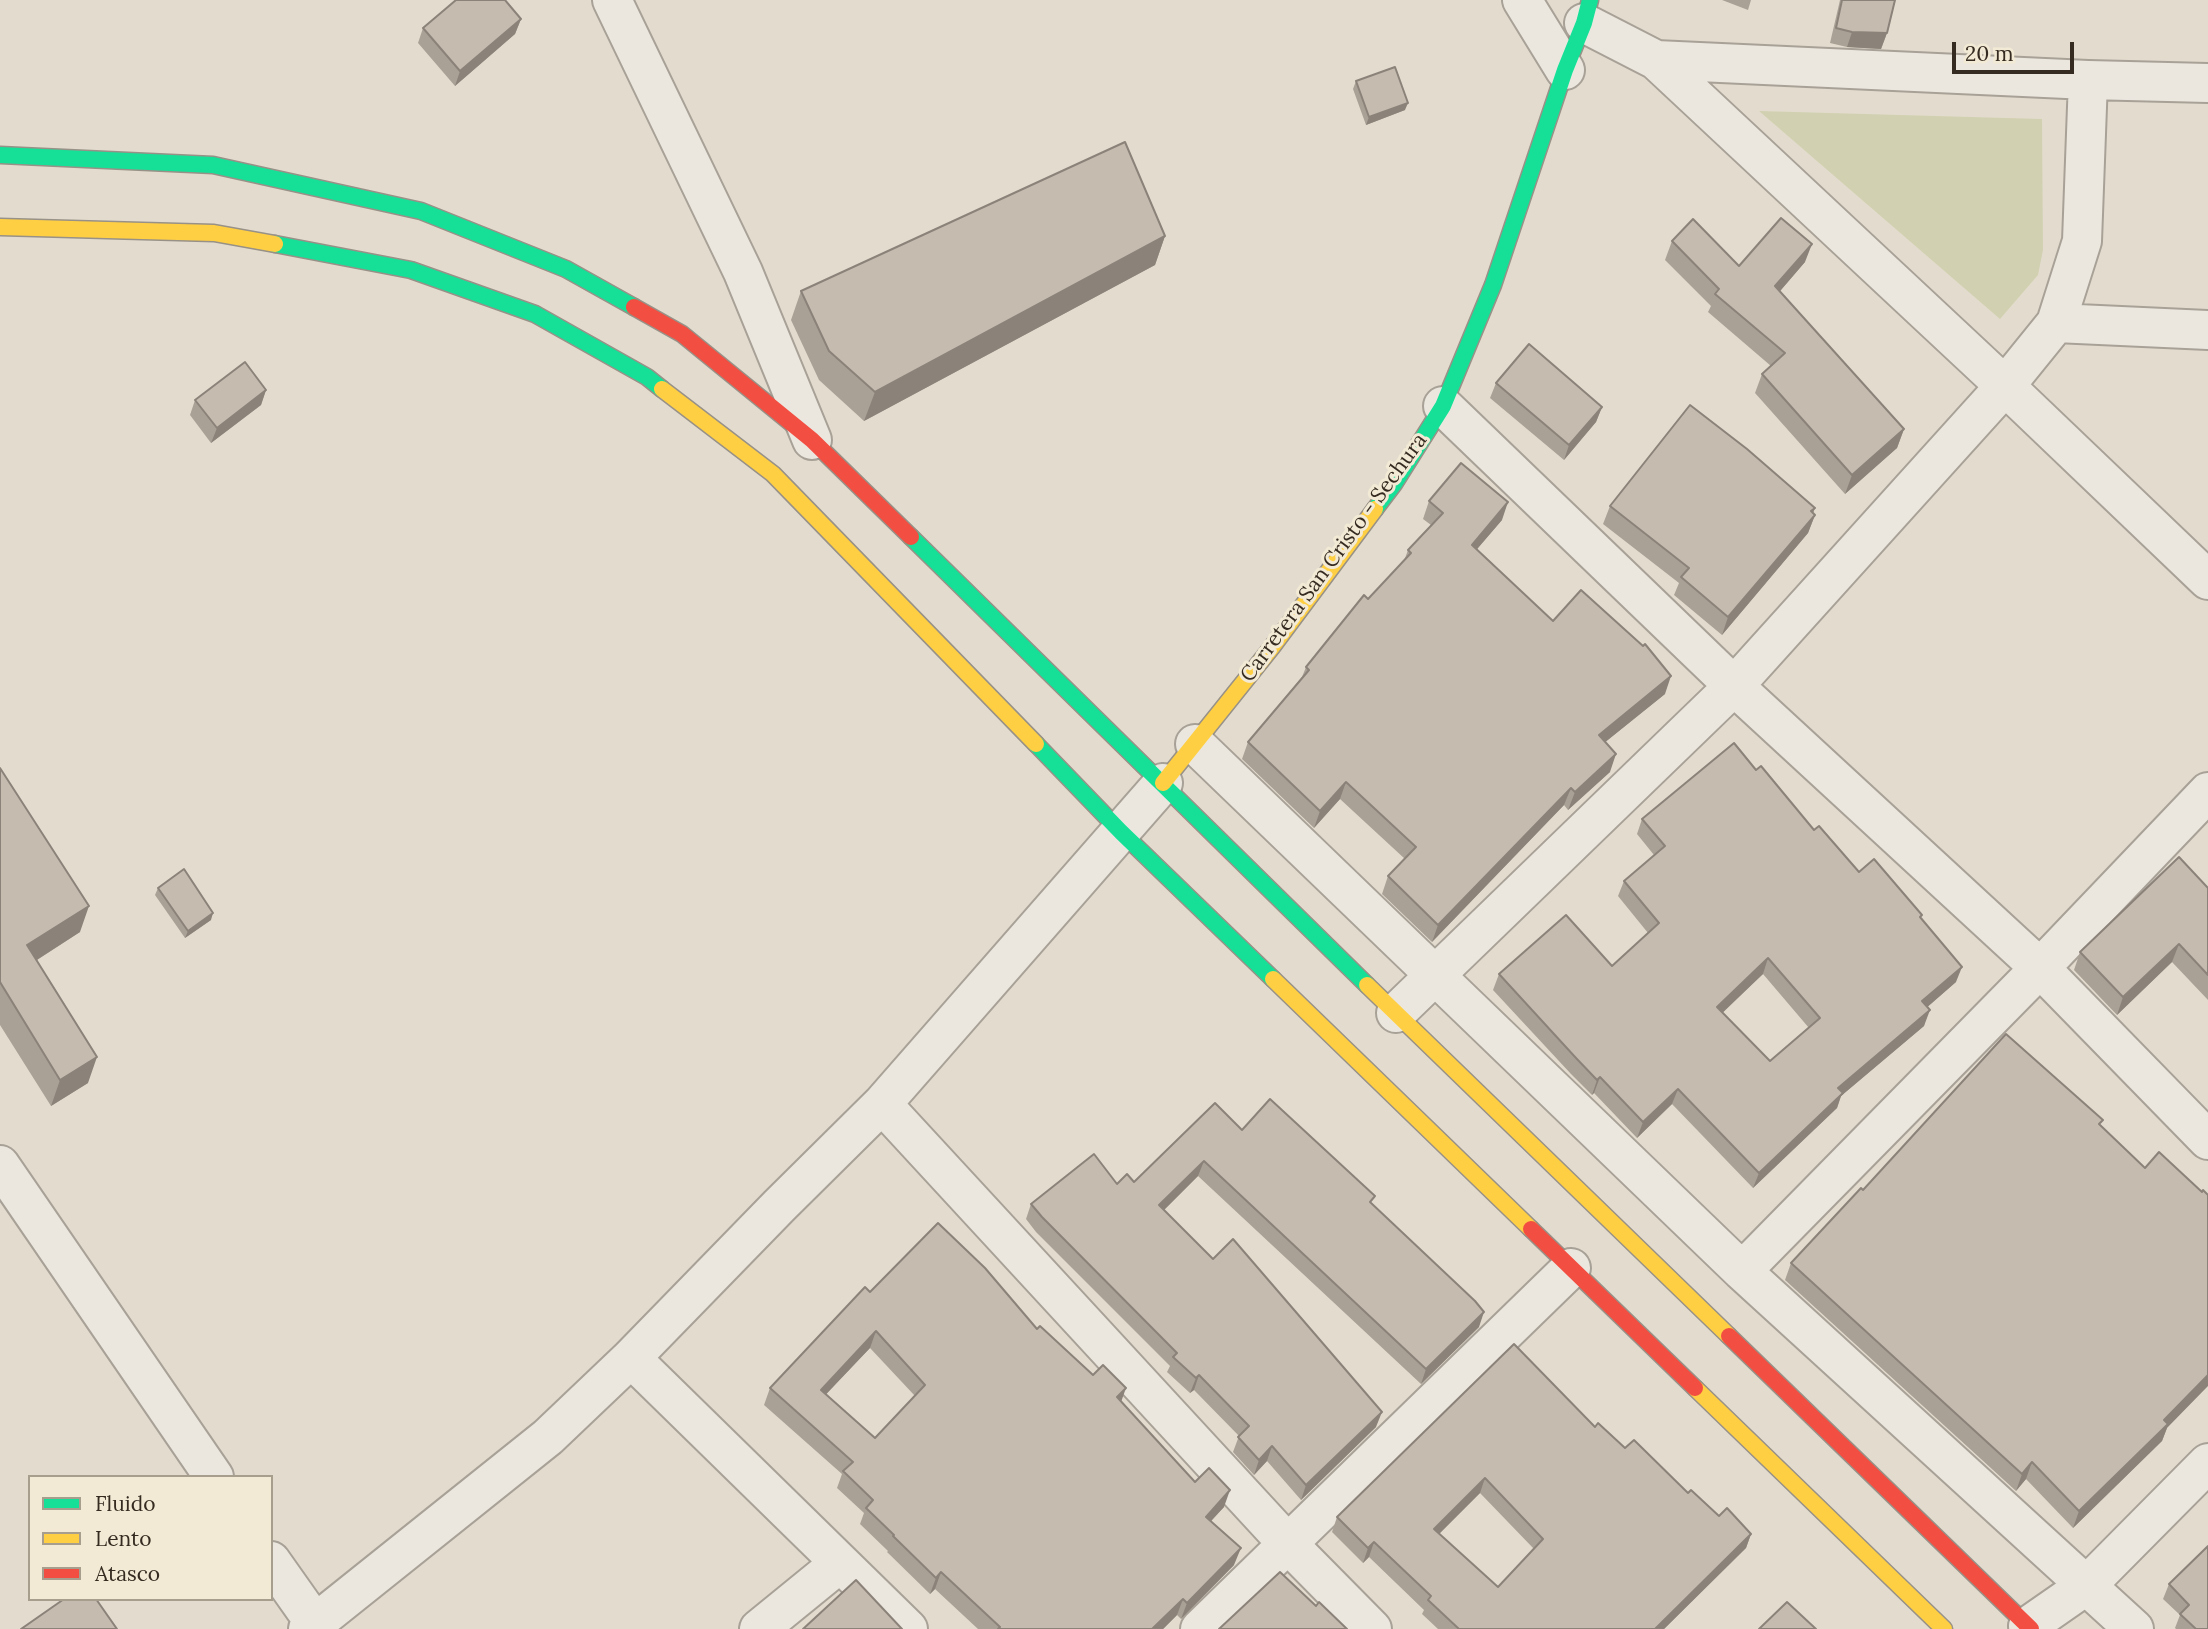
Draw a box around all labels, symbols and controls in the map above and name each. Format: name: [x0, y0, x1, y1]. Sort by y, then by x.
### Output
scale bar: [1956, 28, 2078, 72]
text: 20 m: [1965, 40, 2014, 67]
street label: Carretera San Cristo - Sechura: [1235, 429, 1433, 687]
legend: [28, 1475, 273, 1601]
text: Fluido: [95, 1490, 156, 1517]
text: Lento: [95, 1525, 152, 1552]
text: Atasco: [95, 1560, 160, 1587]

